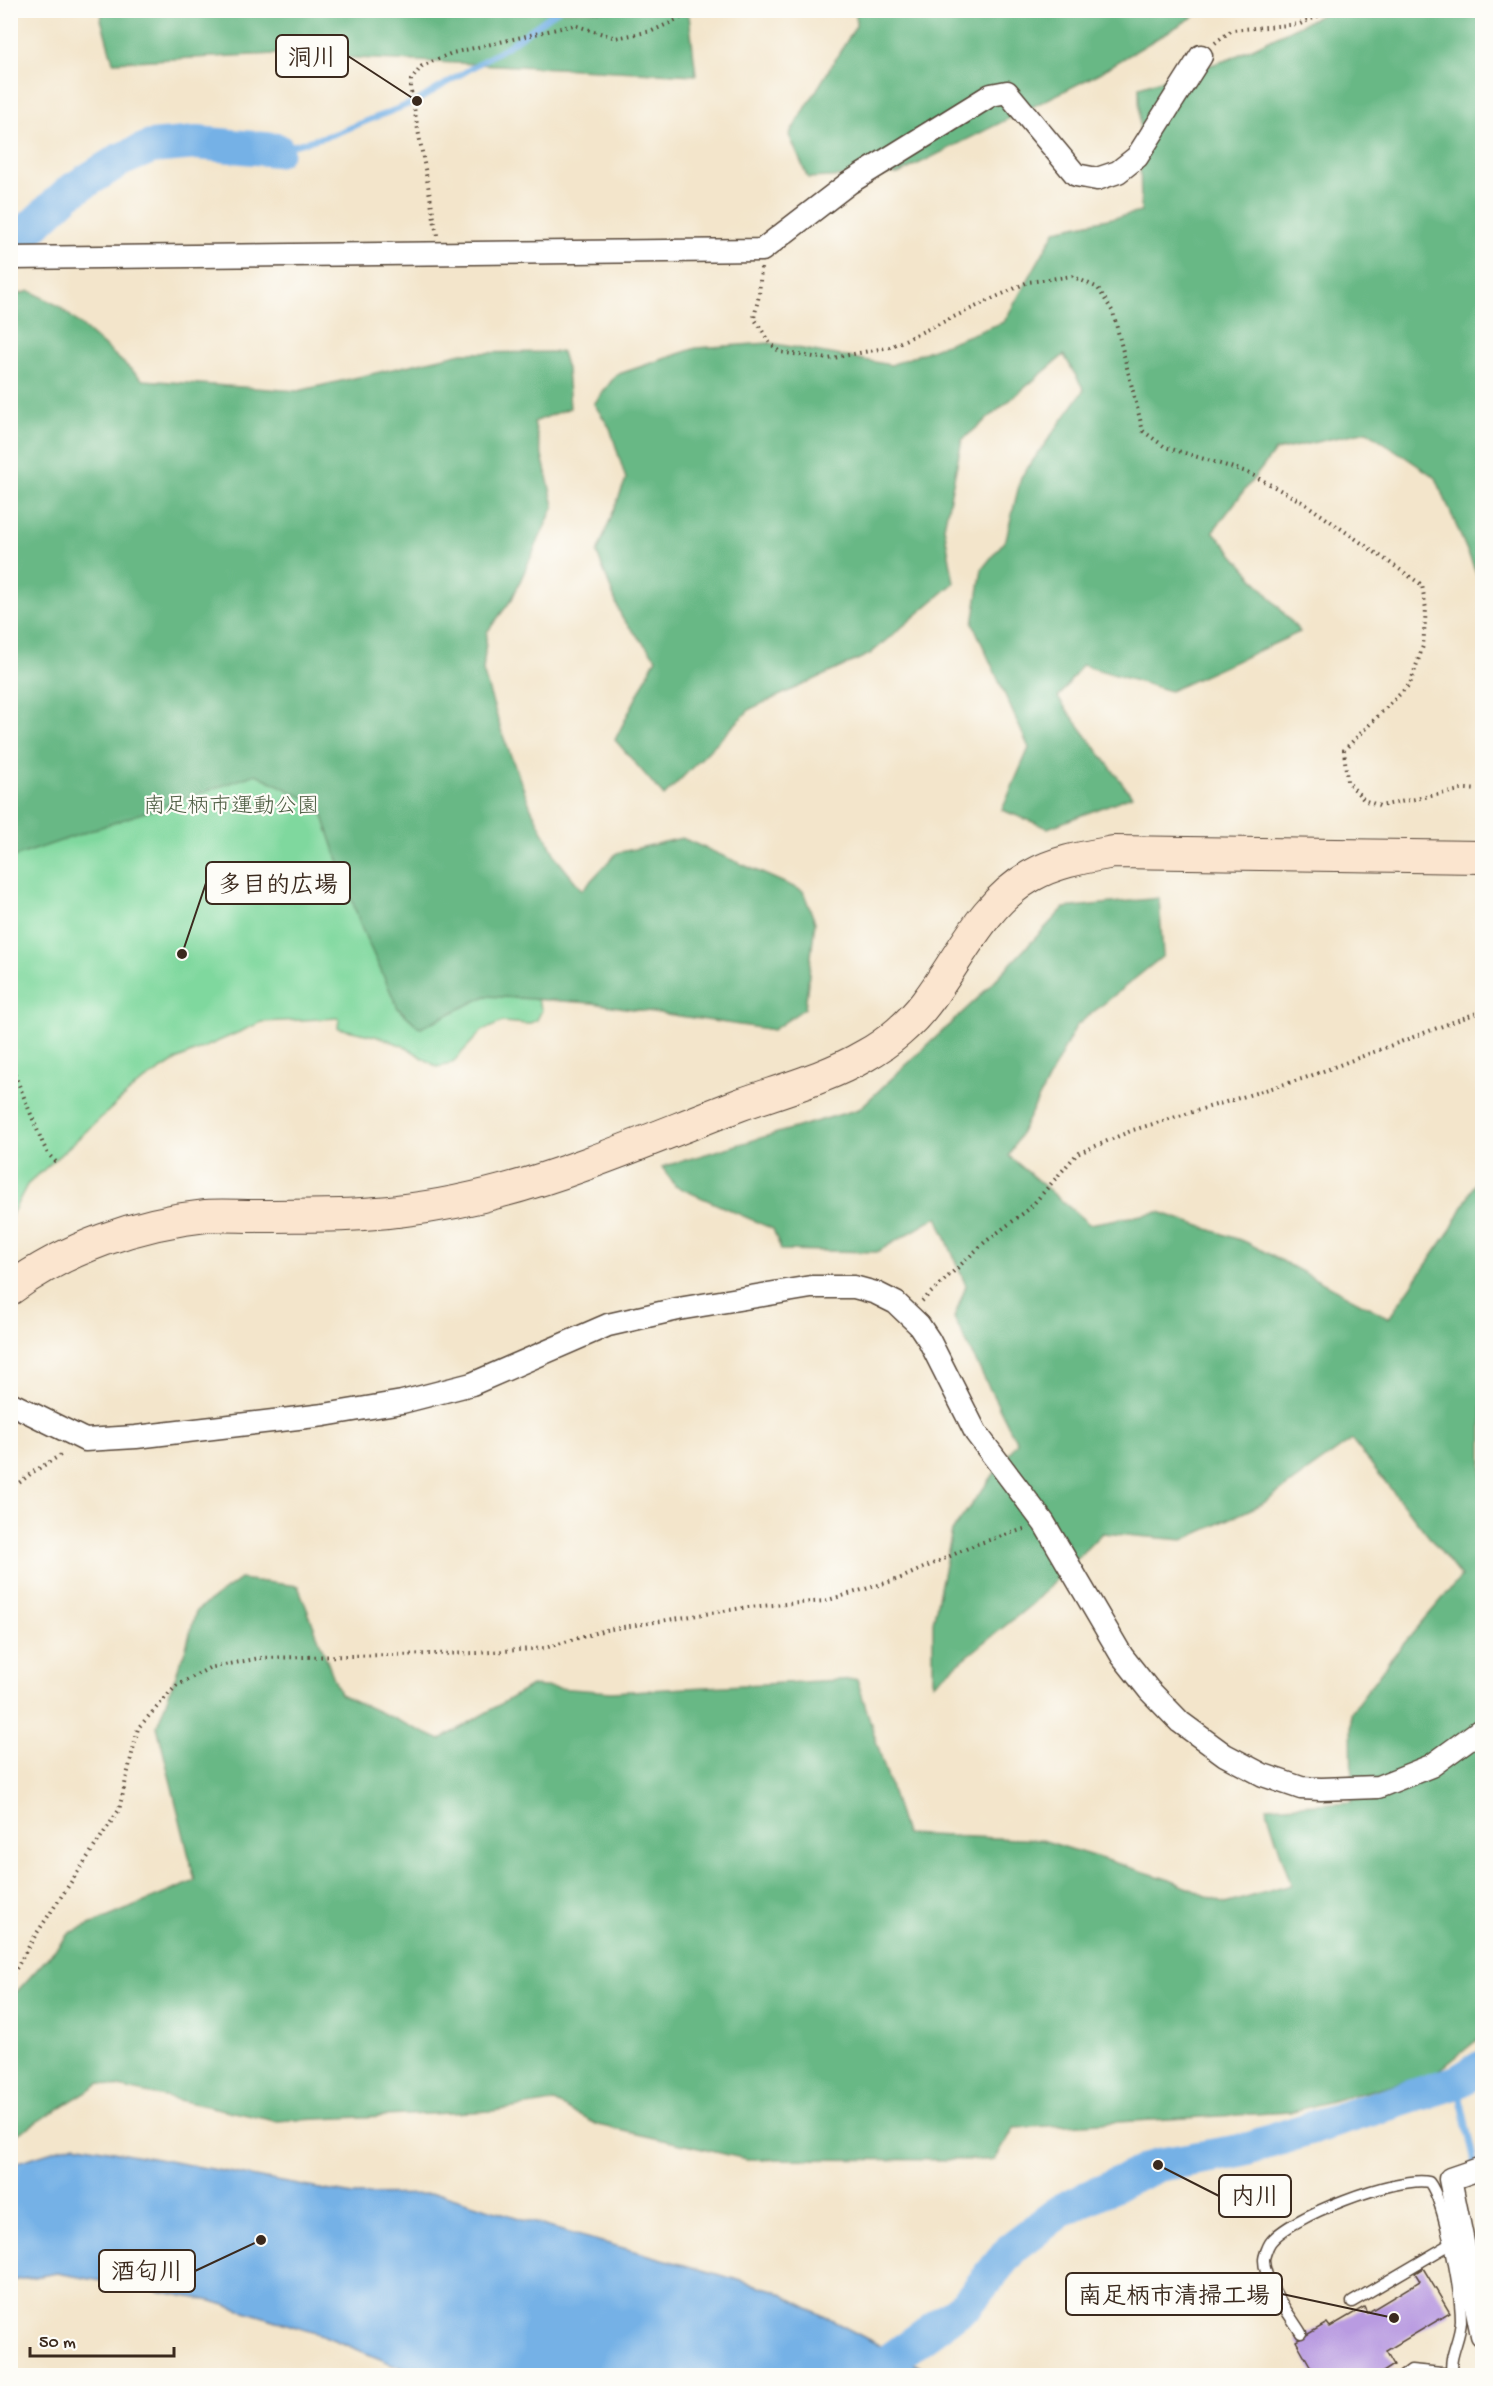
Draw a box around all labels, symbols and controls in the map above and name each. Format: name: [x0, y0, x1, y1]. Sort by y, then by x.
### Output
callout: 洞川: [276, 35, 348, 77]
text: 洞川: [288, 46, 336, 75]
park label: 南足柄市運動公園: [143, 794, 319, 821]
callout: 多目的広場: [206, 862, 350, 904]
text: 多目的広場: [218, 872, 338, 902]
callout: 内川: [1219, 2175, 1291, 2217]
text: 内川: [1231, 2184, 1279, 2214]
callout: 酒匂川: [99, 2250, 195, 2292]
text: 酒匂川: [111, 2259, 183, 2289]
callout: 南足柄市清掃工場: [1066, 2273, 1282, 2315]
text: 南足柄市清掃工場: [1078, 2283, 1270, 2313]
scale bar: [30, 2320, 174, 2358]
text: 50 m: [39, 2333, 76, 2354]

